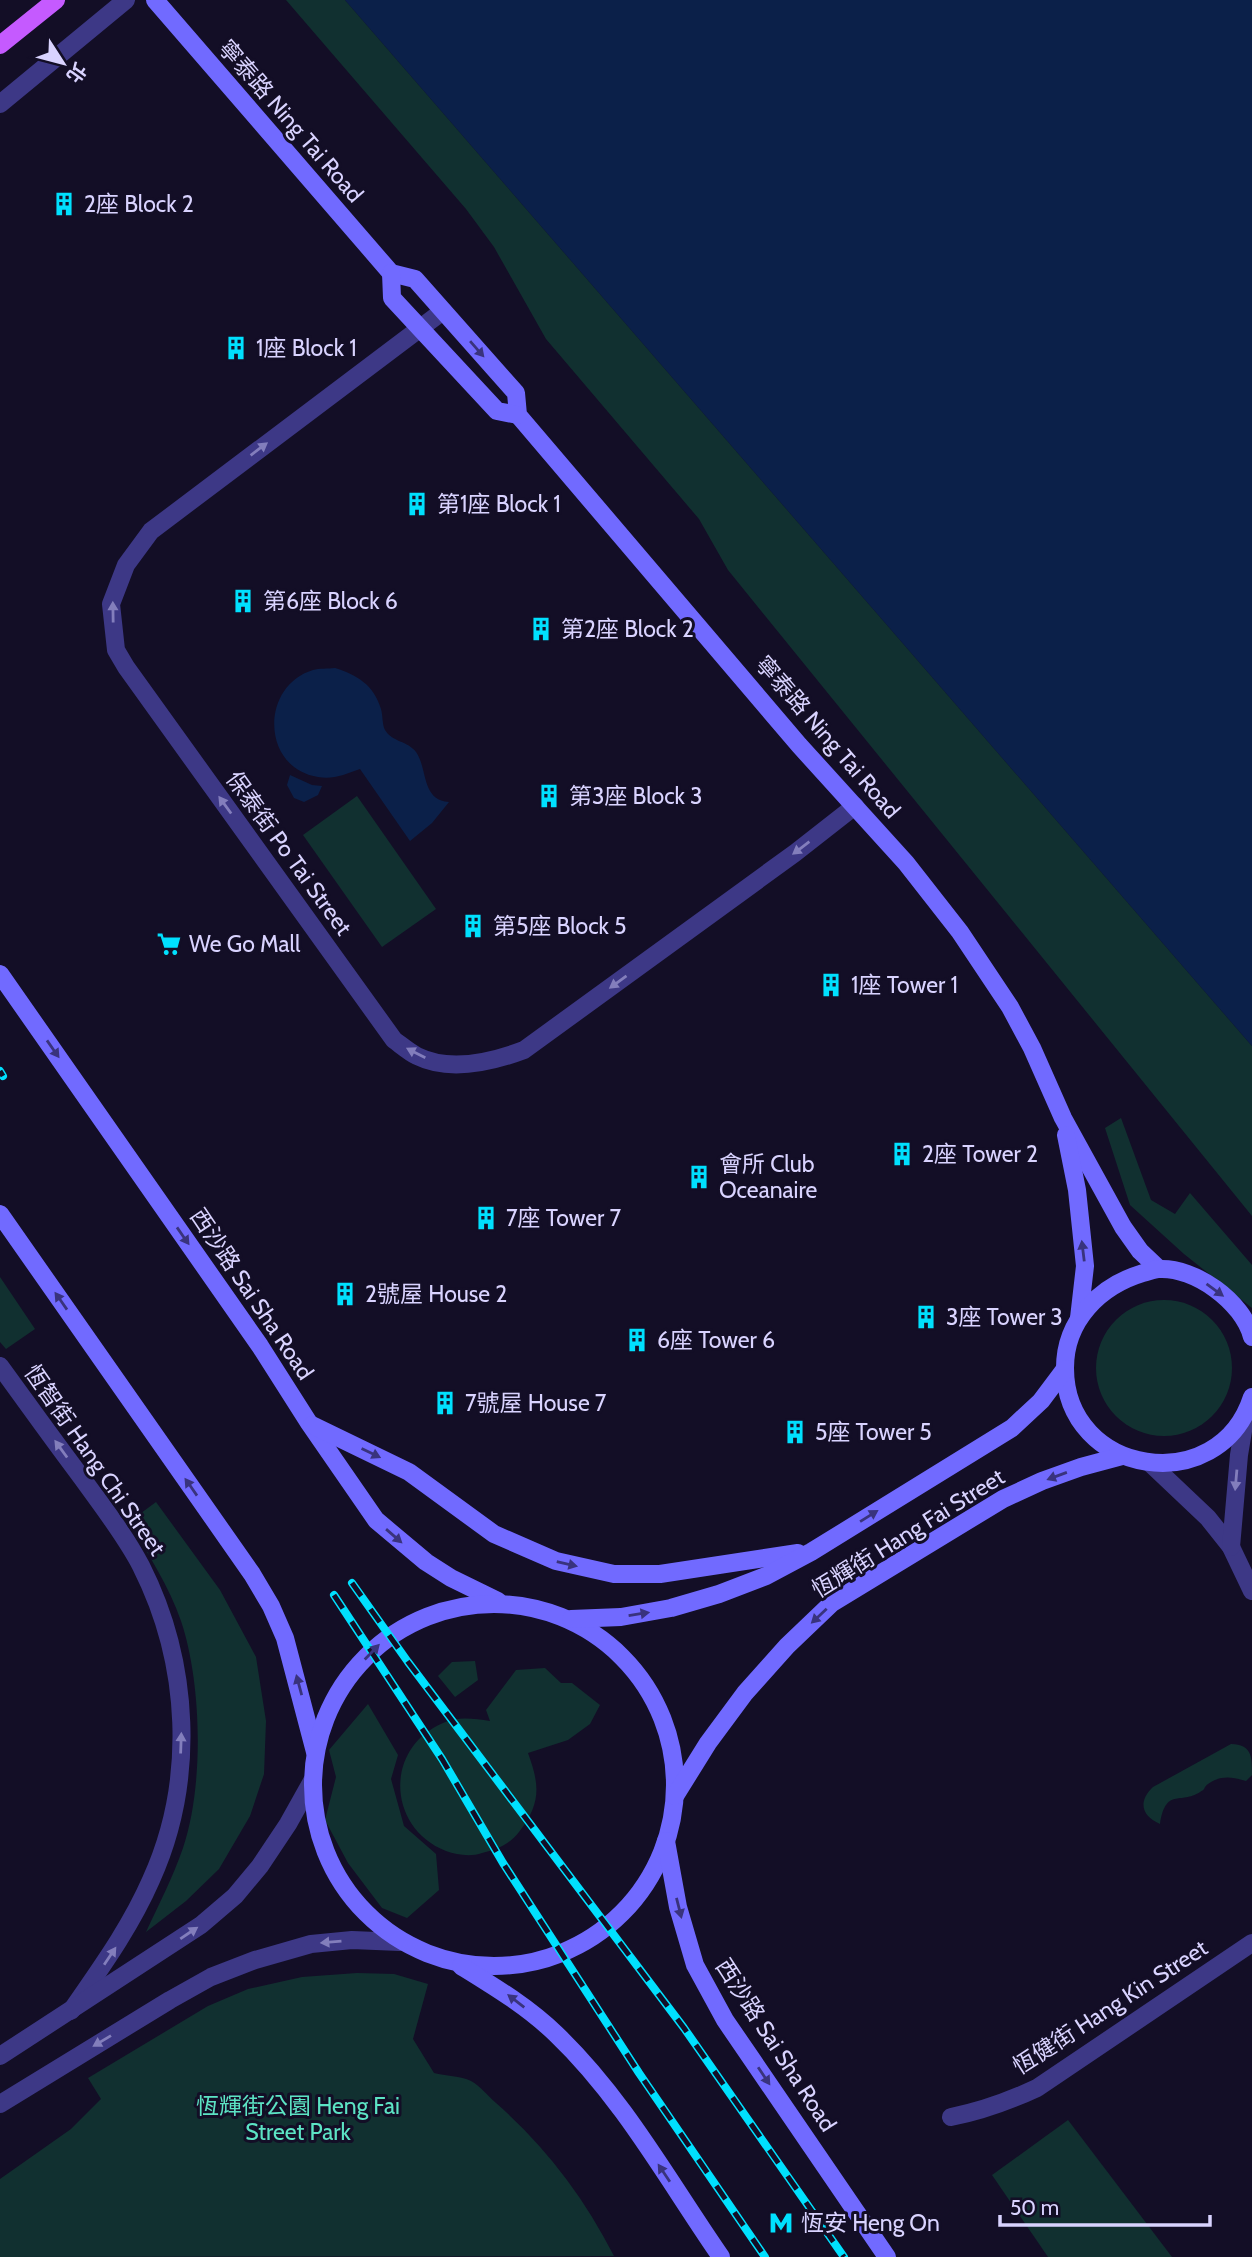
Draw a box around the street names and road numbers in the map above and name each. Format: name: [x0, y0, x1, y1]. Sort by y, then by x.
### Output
street label: 寧泰路 Ning Tai Road: [213, 34, 369, 208]
street label: 寧泰路 Ning Tai Road: [750, 650, 906, 824]
street label: 保泰街 Po Tai Street: [220, 766, 358, 941]
street label: 西沙路 Sai Sha Road: [184, 1203, 320, 1385]
street label: 恆智街 Hang Chi Street: [19, 1359, 172, 1561]
street label: 恆輝街 Hang Fai Street: [807, 1462, 1010, 1604]
street label: 恆健街 Hang Kin Street: [1007, 1933, 1213, 2080]
street label: 西沙路 Sai Sha Road: [710, 1953, 842, 2137]

